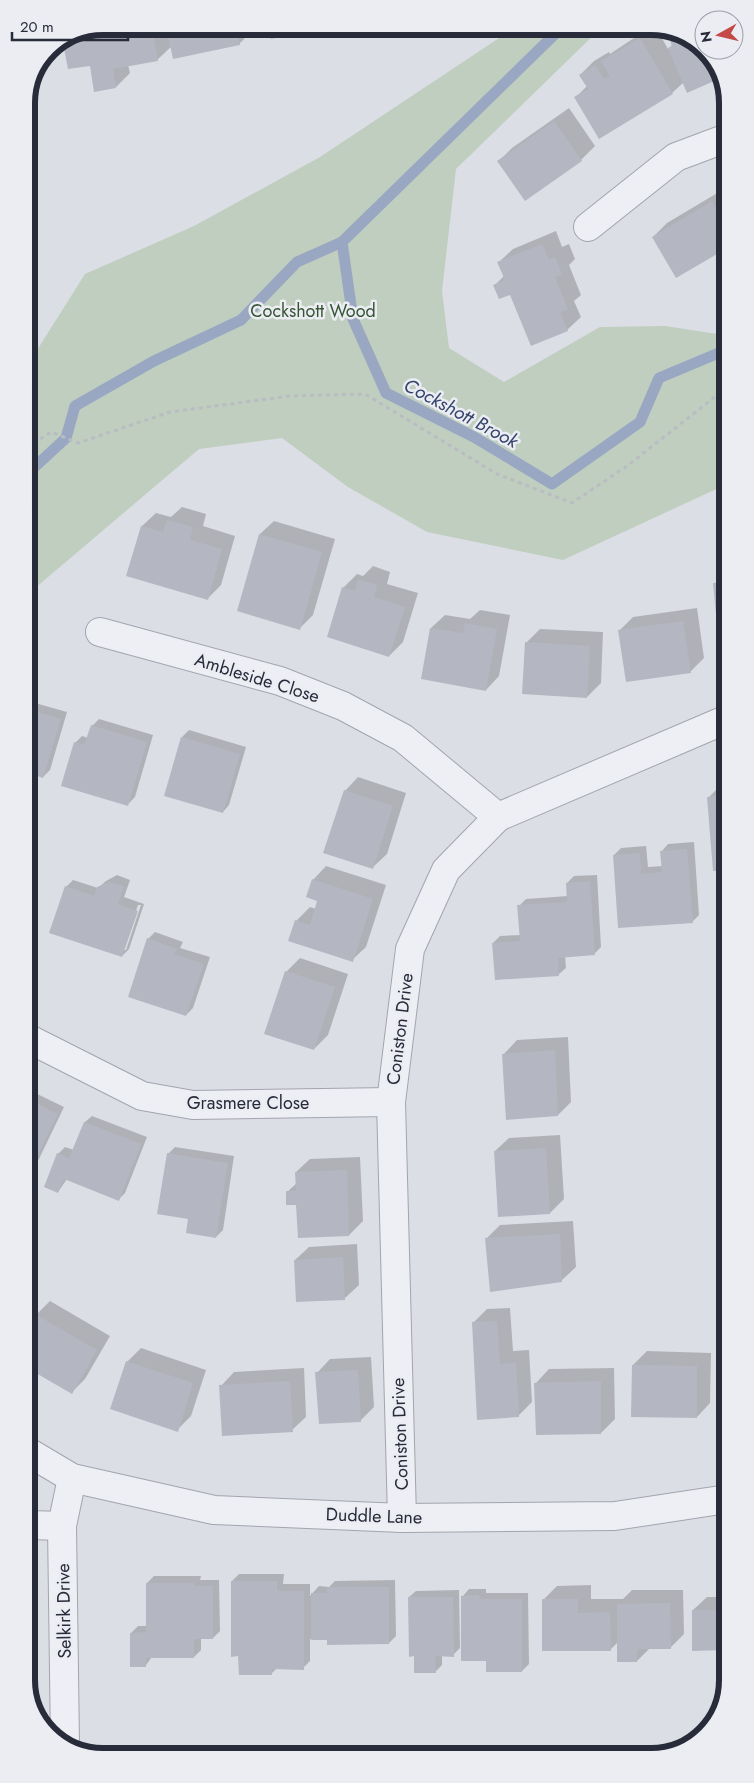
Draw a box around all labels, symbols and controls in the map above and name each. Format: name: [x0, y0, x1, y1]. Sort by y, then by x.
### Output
scale bar: [12, 10, 129, 42]
north arrow: [694, 10, 744, 60]
text: 20 m: [20, 16, 54, 38]
text: N: [695, 30, 717, 44]
park label: Cockshott Wood: [250, 298, 376, 324]
water label: Cockshott Brook: [399, 372, 524, 455]
street label: Ambleside Close: [191, 647, 323, 709]
street label: Coniston Drive: [380, 972, 420, 1086]
street label: Grasmere Close: [187, 1090, 309, 1116]
street label: Coniston Drive: [385, 1377, 415, 1491]
street label: Duddle Lane: [325, 1501, 423, 1531]
street label: Selkirk Drive: [50, 1563, 78, 1659]

